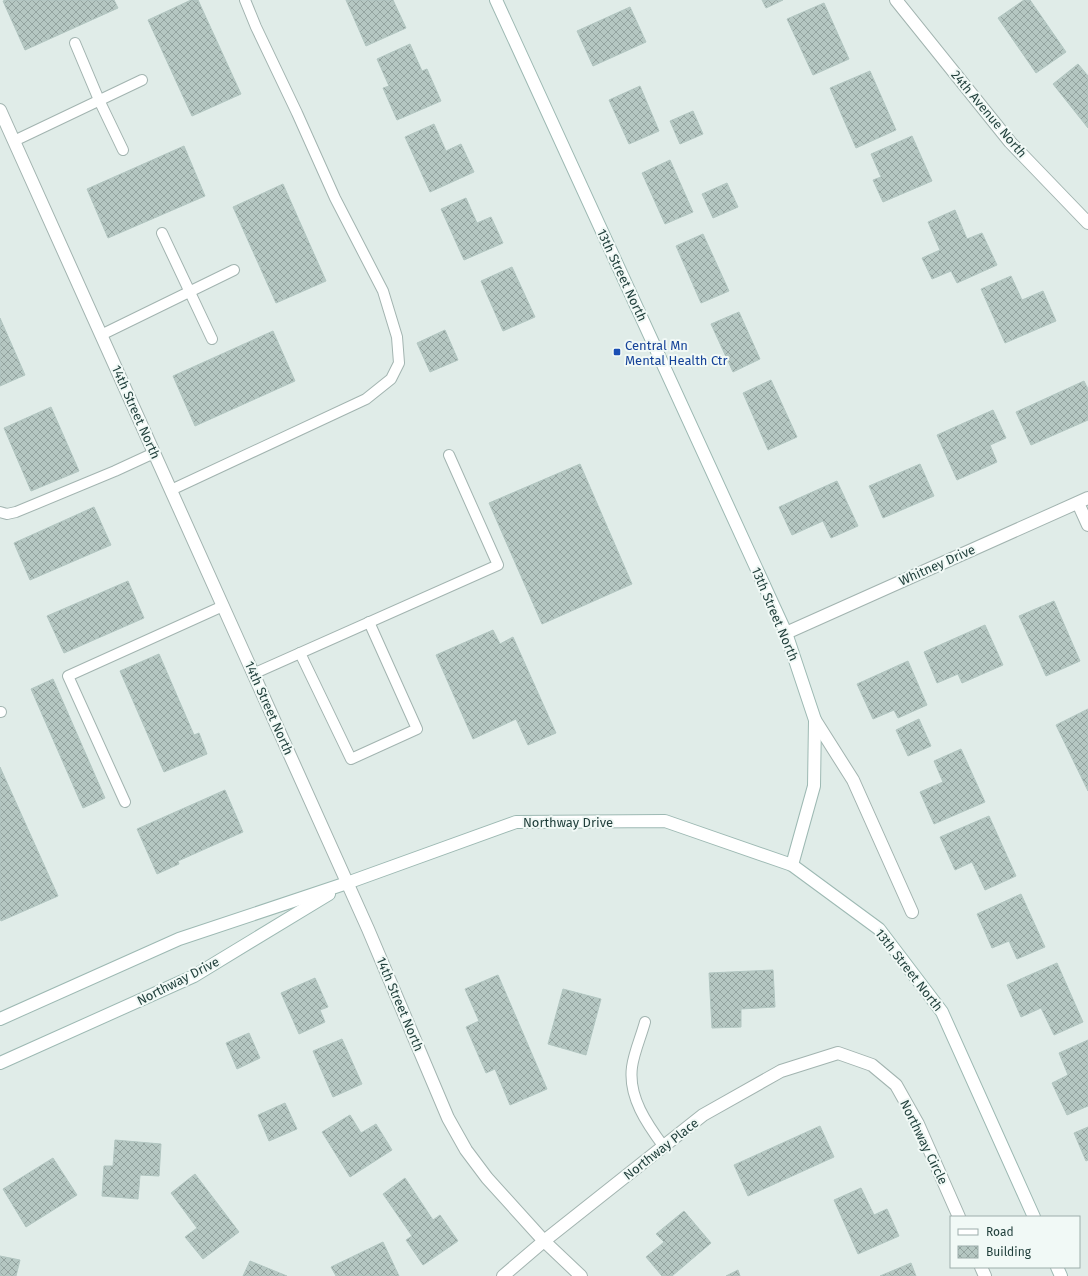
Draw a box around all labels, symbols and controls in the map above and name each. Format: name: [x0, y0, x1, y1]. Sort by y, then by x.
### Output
street label: 24th Avenue North: [948, 67, 1030, 161]
street label: 13th Street North: [594, 226, 650, 324]
place label: Central Mn Mental Health Ctr: [625, 338, 728, 368]
marker: Central Mn Mental Health Ctr: [612, 347, 622, 357]
street label: 14th Street North: [109, 363, 163, 461]
street label: Whitney Drive: [897, 542, 977, 588]
street label: 13th Street North: [748, 565, 802, 663]
street label: 14th Street North: [242, 659, 296, 757]
street label: Northway Drive: [523, 815, 613, 830]
street label: 13th Street North: [872, 926, 946, 1014]
street label: Northway Drive: [134, 954, 222, 1008]
street label: 14th Street North: [373, 955, 427, 1053]
street label: Northway Circle: [897, 1097, 951, 1187]
street label: Northway Place: [621, 1115, 701, 1183]
legend: [950, 1216, 1080, 1268]
text: Road: [986, 1225, 1014, 1239]
text: Building: [986, 1245, 1032, 1259]

